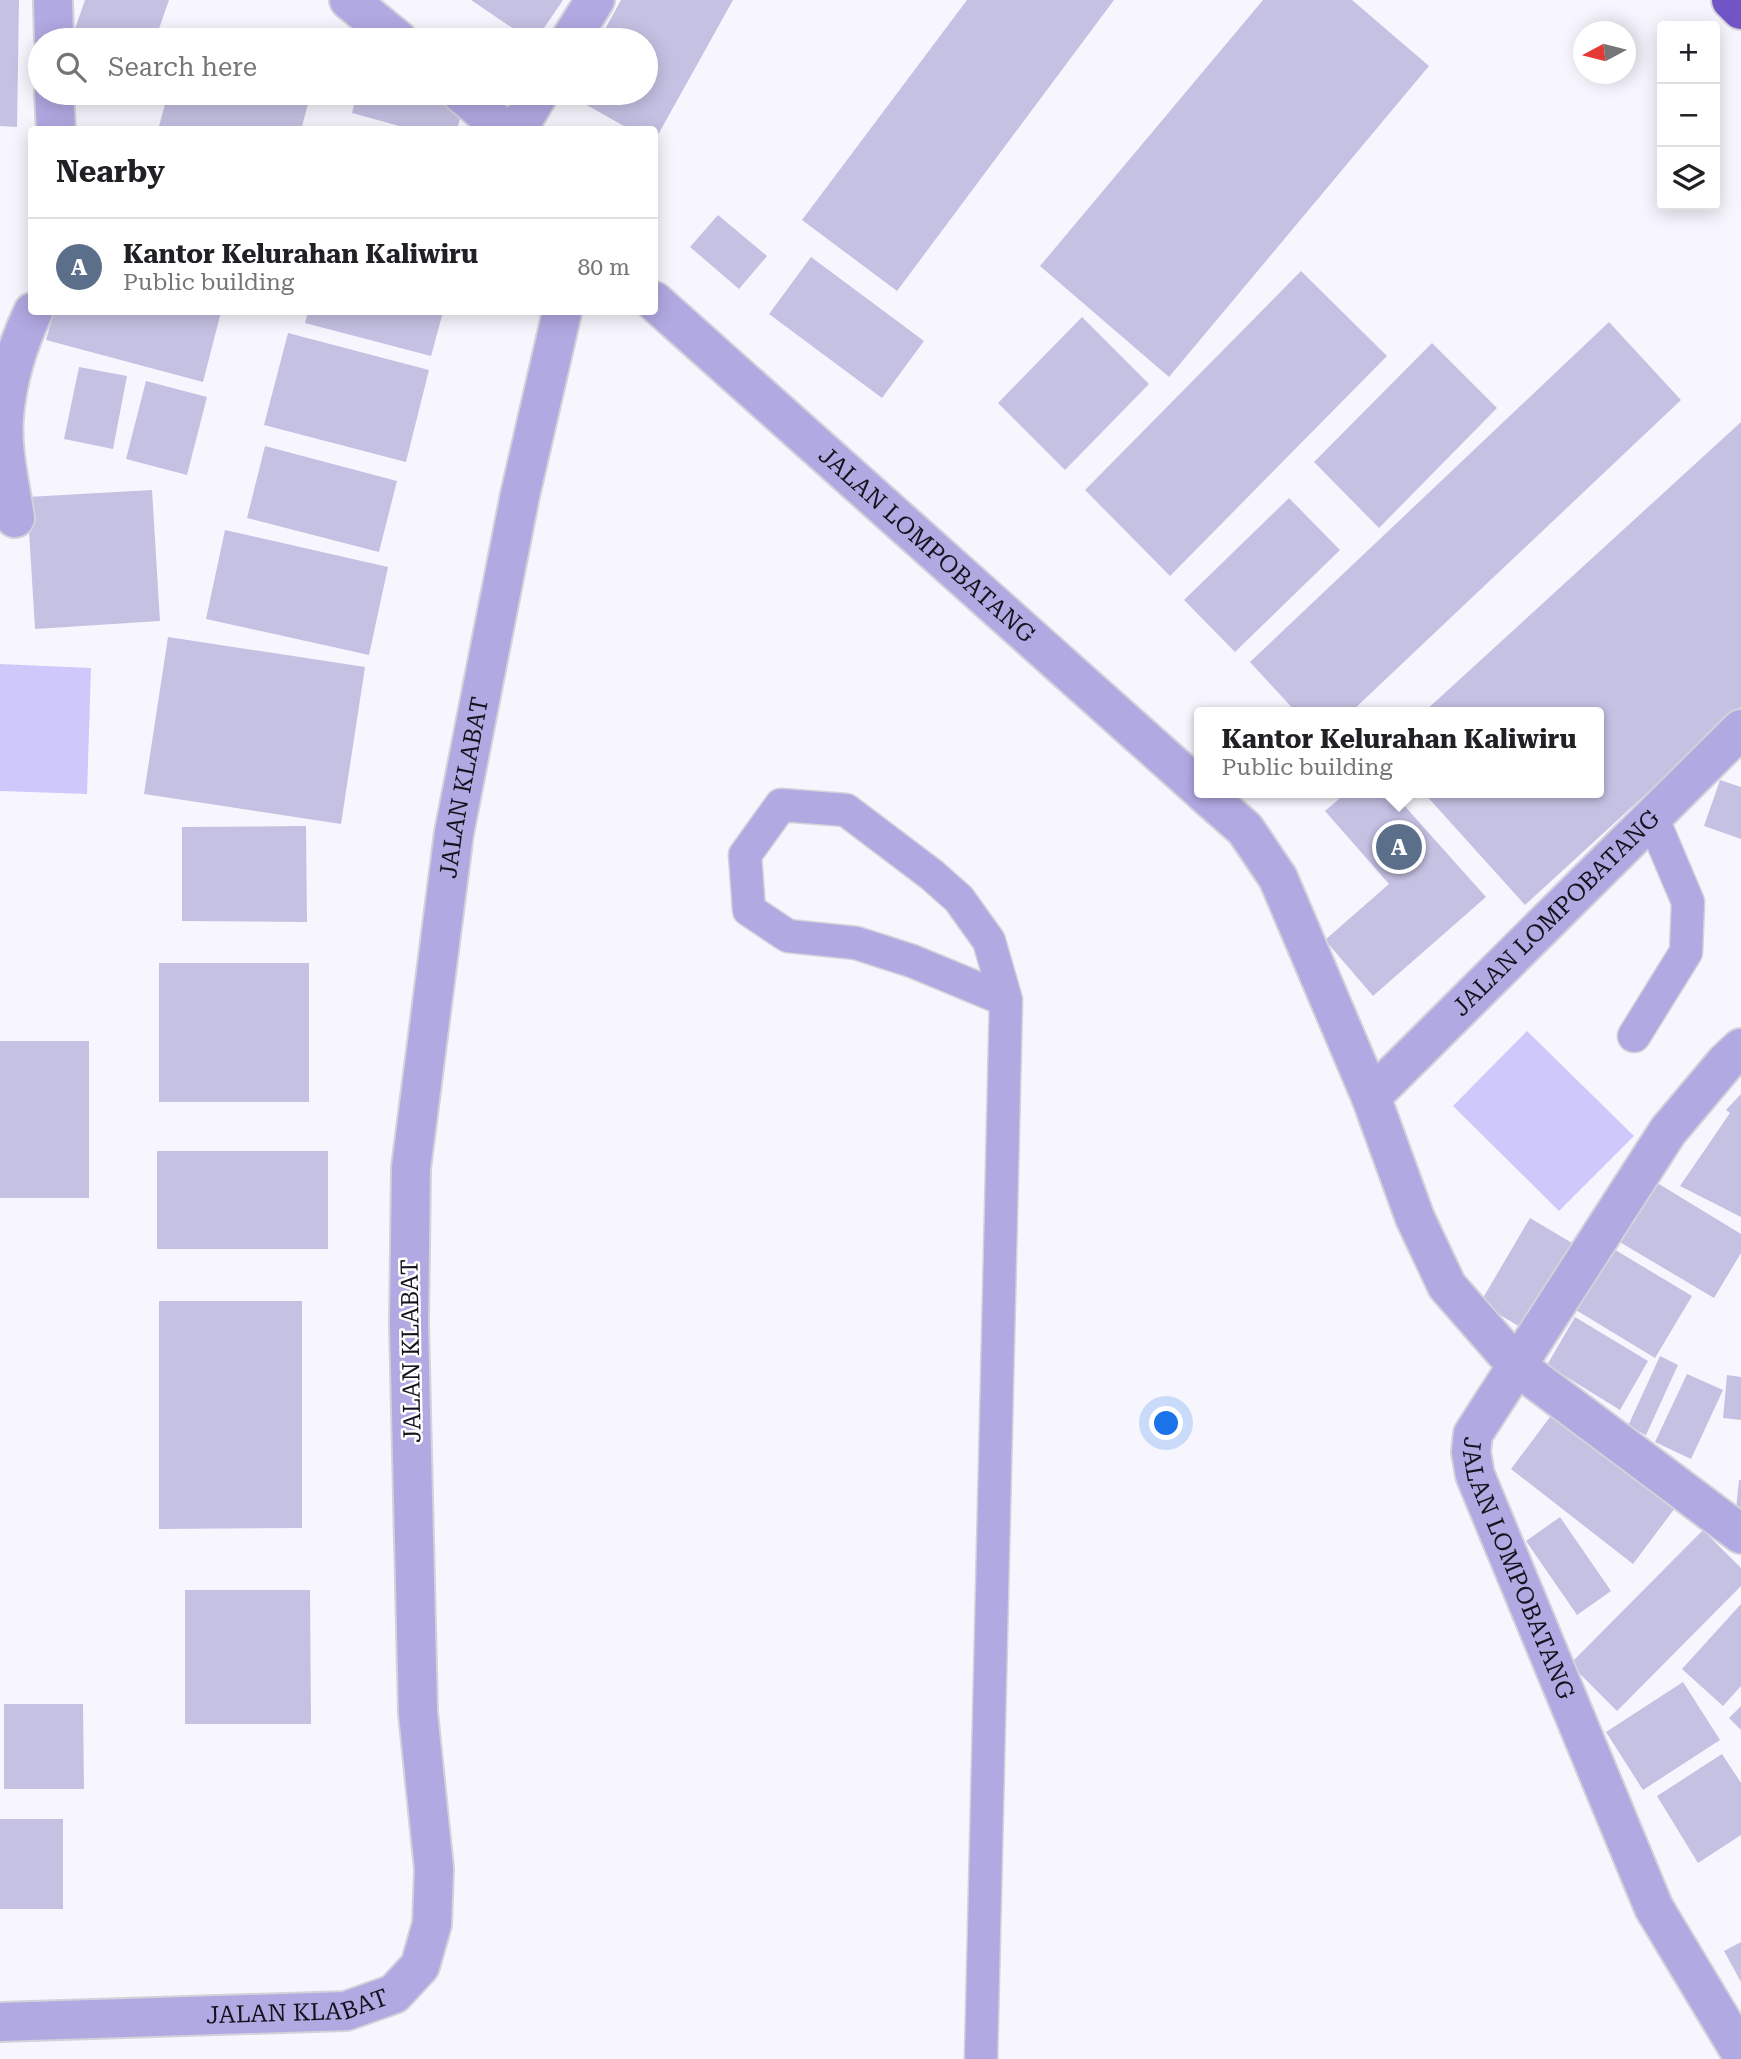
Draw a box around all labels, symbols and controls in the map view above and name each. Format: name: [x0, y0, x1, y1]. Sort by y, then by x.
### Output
north arrow: [1573, 21, 1636, 84]
map controls: [1657, 21, 1720, 210]
button: +: [1657, 21, 1720, 84]
search box: [28, 28, 658, 105]
icon: search: [52, 48, 90, 86]
text: Search here: [108, 52, 257, 82]
button: −: [1657, 84, 1720, 147]
button: layers: [1657, 147, 1720, 210]
text: Nearby: [56, 154, 165, 189]
text: Kantor Kelurahan Kaliwiru: [123, 239, 478, 269]
text: A: [71, 254, 87, 281]
text: 80 m: [577, 254, 630, 281]
text: Public building: [123, 269, 294, 296]
street label: JALAN LOMPOBATANG: [813, 441, 1041, 649]
street label: JALAN KLABAT: [434, 695, 494, 880]
popup: [1194, 707, 1604, 798]
text: Kantor Kelurahan Kaliwiru: [1221, 724, 1577, 754]
text: Public building: [1221, 754, 1392, 781]
street label: JALAN LOMPOBATANG: [1447, 804, 1666, 1022]
pin: A: [1376, 821, 1422, 873]
street label: JALAN KLABAT: [395, 1259, 427, 1443]
your location: [1149, 1406, 1183, 1440]
street label: JALAN LOMPOBATANG: [1457, 1435, 1580, 1704]
street label: JALAN KLABAT: [205, 1983, 392, 2029]

